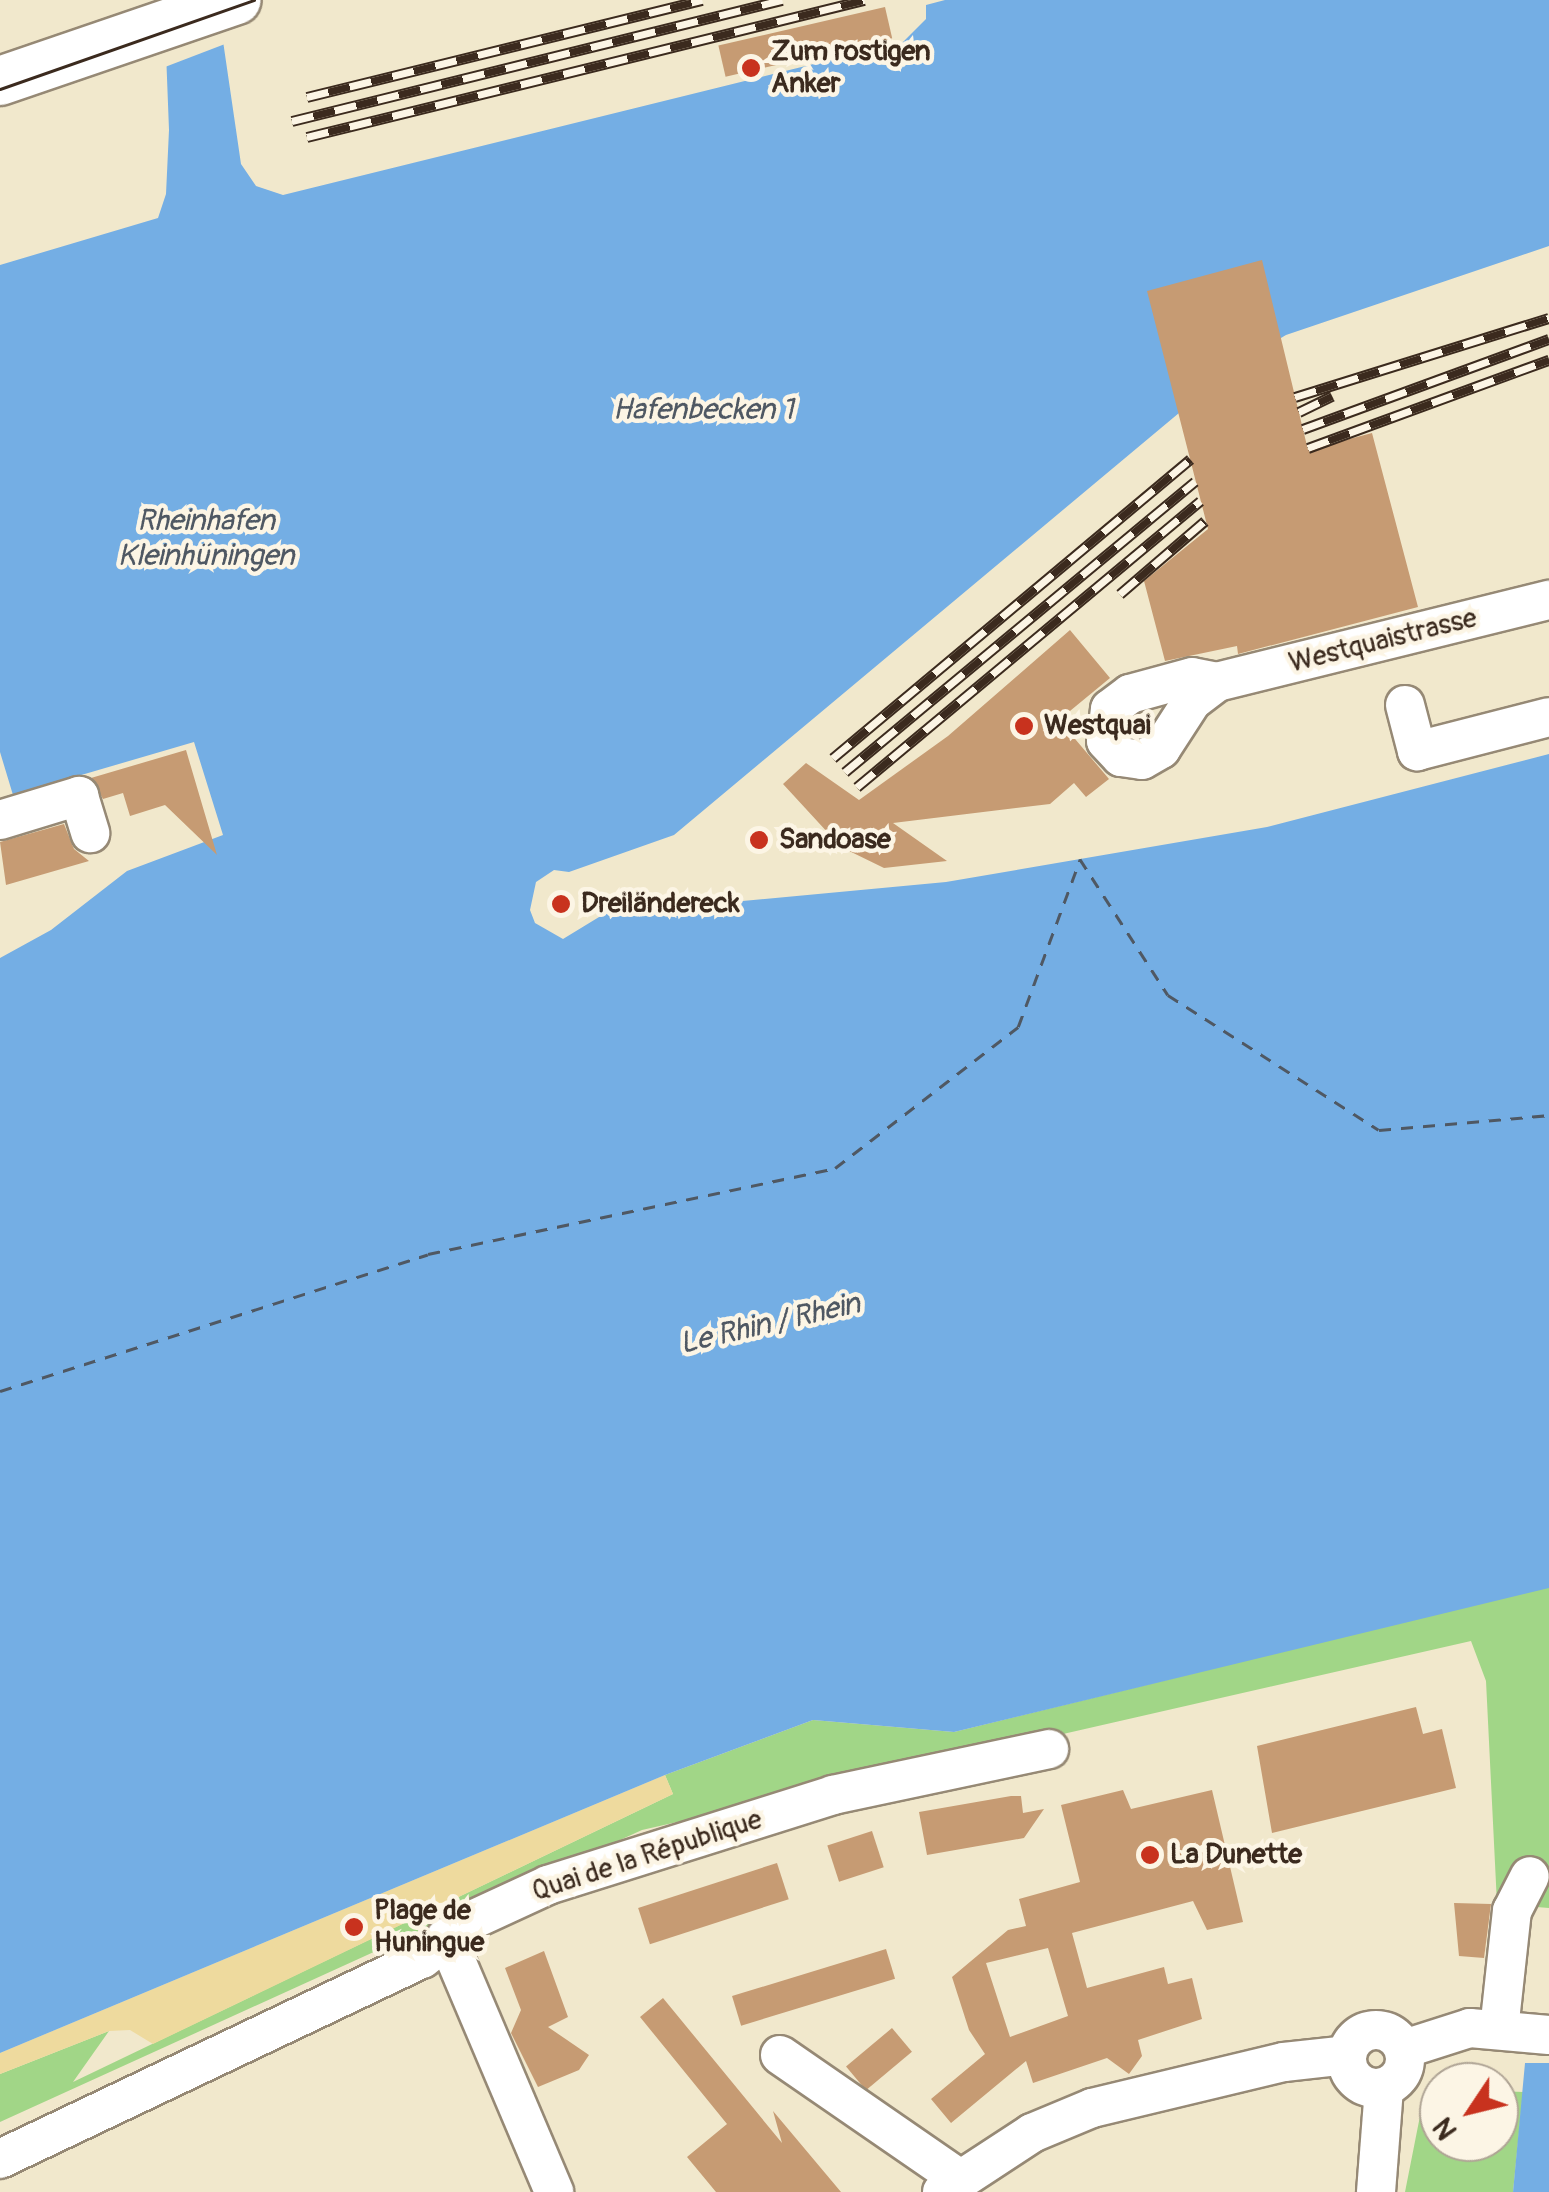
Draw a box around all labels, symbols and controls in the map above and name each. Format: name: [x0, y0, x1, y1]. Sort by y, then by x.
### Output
place label: Zum rostigen Anker: [771, 35, 931, 101]
marker: Zum rostigen Anker: [740, 57, 762, 79]
water label: Hafenbecken 1: [612, 392, 794, 428]
water label: Rheinhafen Kleinhüningen: [118, 503, 294, 574]
street label: Westquaistrasse: [1286, 601, 1480, 681]
place label: Westquai: [1044, 709, 1151, 743]
marker: Westquai: [1013, 715, 1035, 737]
place label: Sandoase: [779, 823, 891, 857]
marker: Sandoase: [748, 829, 770, 851]
place label: Dreiländereck: [581, 887, 740, 921]
marker: Dreiländereck: [550, 893, 572, 915]
water label: Le Rhin / Rhein: [676, 1286, 864, 1362]
street label: Quai de la République: [528, 1803, 766, 1909]
place label: La Dunette: [1170, 1838, 1302, 1872]
marker: La Dunette: [1139, 1844, 1161, 1866]
place label: Plage de Huningue: [374, 1894, 484, 1960]
marker: Plage de Huningue: [343, 1916, 365, 1938]
north arrow: [1419, 2062, 1519, 2162]
text: N: [1426, 2111, 1465, 2146]

